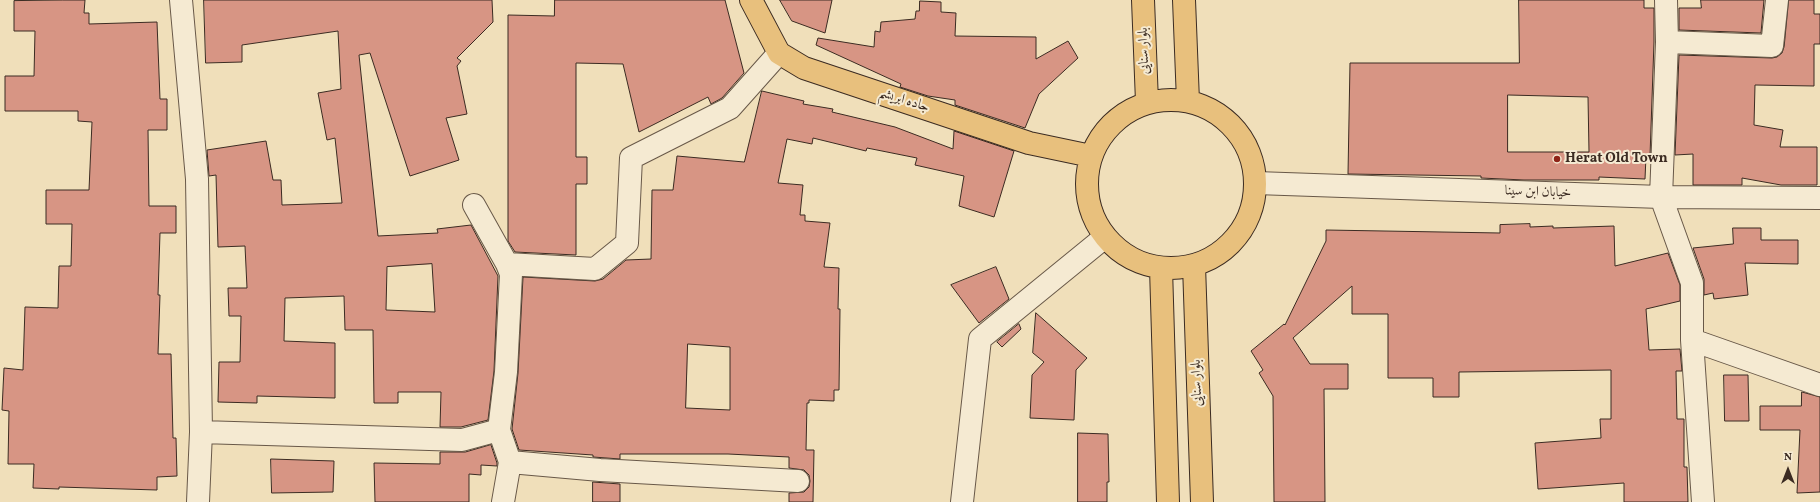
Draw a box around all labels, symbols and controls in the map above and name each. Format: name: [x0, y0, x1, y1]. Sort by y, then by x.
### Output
street label: بلوار سنایی: [1136, 27, 1154, 75]
street label: جاده ابریشم: [877, 85, 931, 117]
place label: Herat Old Town: [1565, 151, 1668, 167]
marker: Herat Old Town: [1552, 154, 1562, 164]
street label: خیابان ابن سینا: [1504, 183, 1572, 203]
street label: بلوار سنایی: [1189, 359, 1207, 407]
north arrow: [1768, 450, 1808, 490]
text: N: [1784, 450, 1792, 465]

